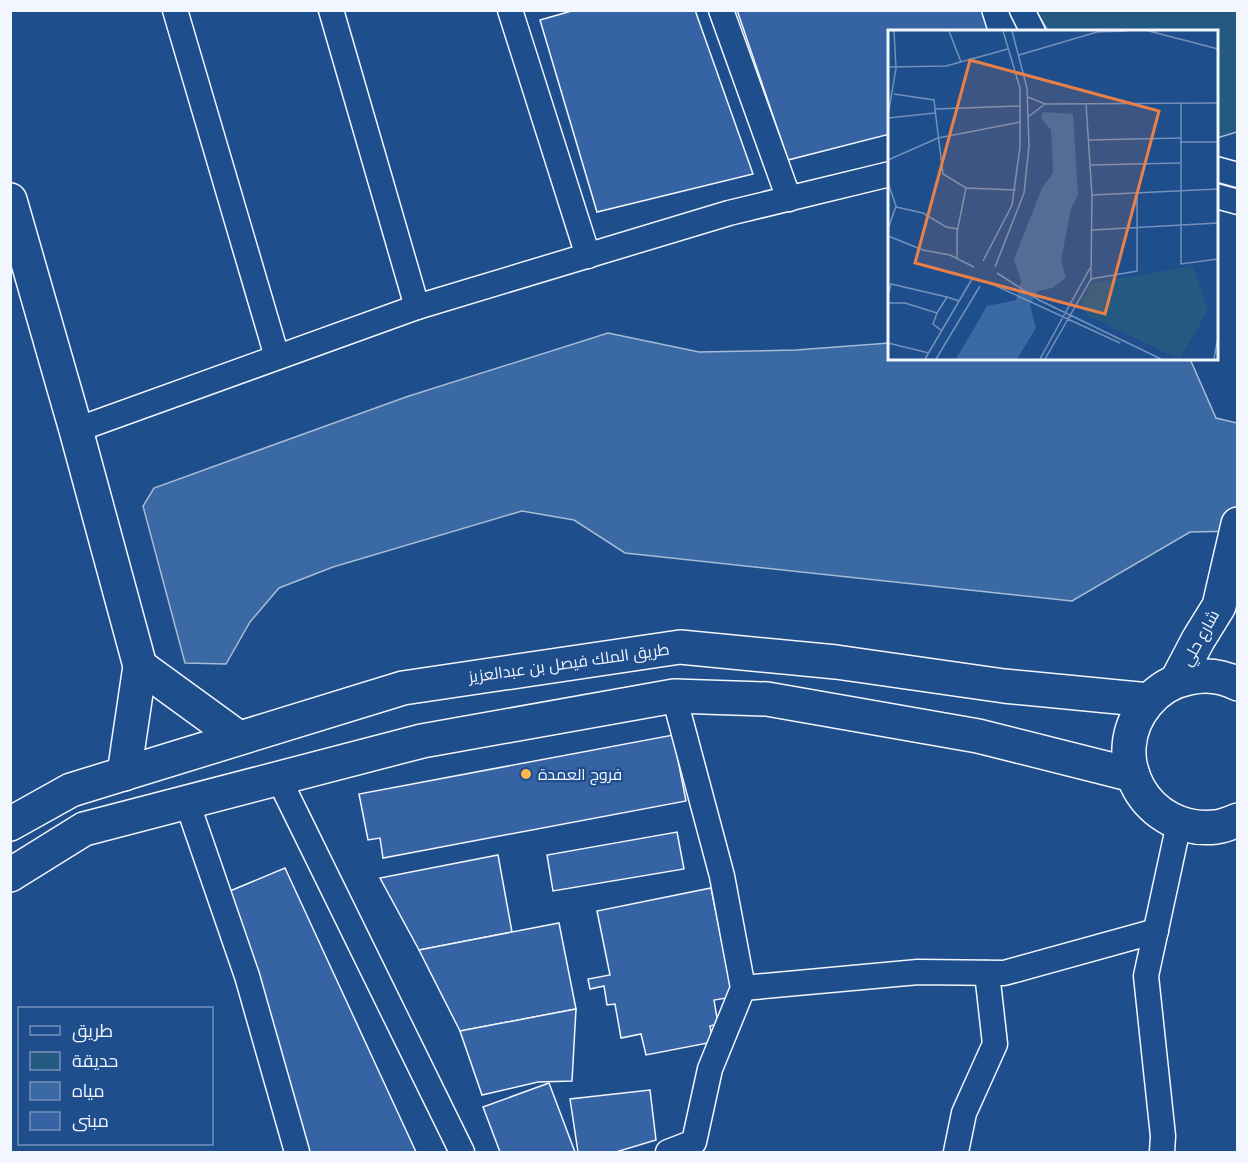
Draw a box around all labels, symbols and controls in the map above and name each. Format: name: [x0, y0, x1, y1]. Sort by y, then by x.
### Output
inset map: [888, 30, 1218, 360]
street label: شارع حلي: [1177, 607, 1227, 671]
street label: طريق الملك فيصل بن عبدالعزيز: [467, 640, 671, 688]
place label: فروج العمدة: [538, 765, 622, 786]
marker: فروج العمدة: [519, 767, 533, 781]
legend: [18, 1007, 213, 1145]
text: طريق: [72, 1020, 113, 1043]
text: حديقة: [72, 1050, 118, 1072]
text: مياه: [72, 1080, 105, 1102]
text: مبنى: [72, 1110, 109, 1132]

